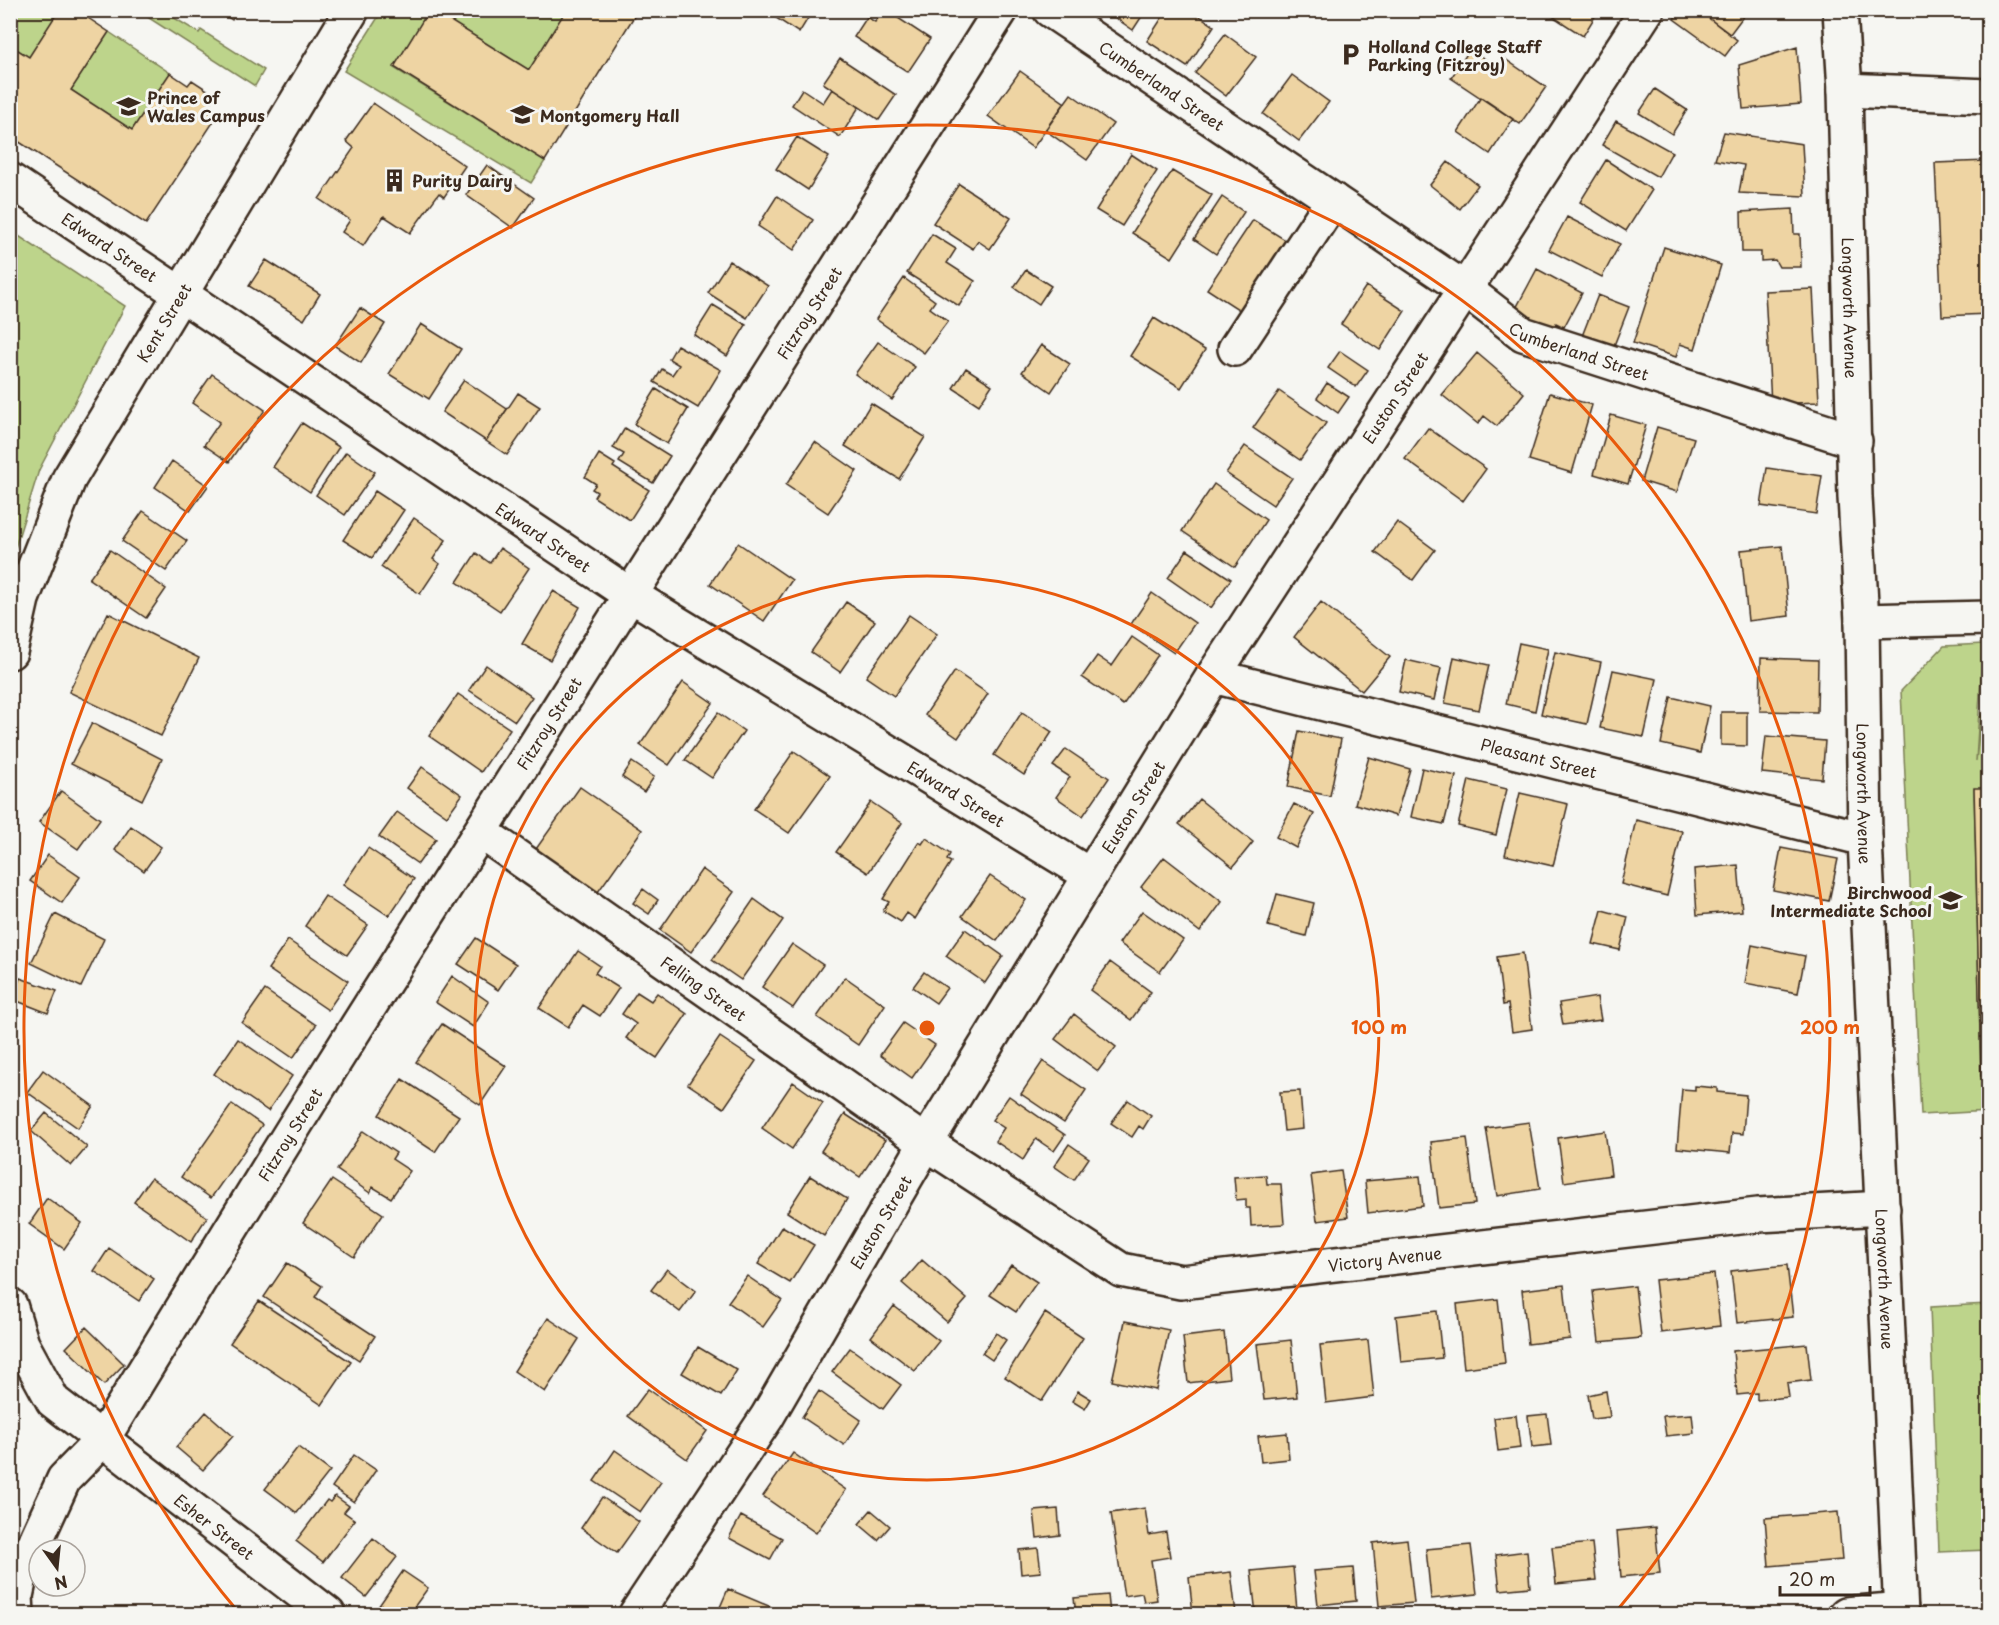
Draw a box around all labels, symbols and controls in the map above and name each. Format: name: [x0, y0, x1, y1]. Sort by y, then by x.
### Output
place label: Holland College Staff Parking (Fitzroy): [1368, 34, 1542, 76]
street label: Cumberland Street: [1095, 35, 1230, 136]
parking icon: Holland College Staff Parking (Fitzroy): [1337, 42, 1363, 68]
place label: Prince of Wales Campus: [147, 85, 265, 127]
school or university icon: Prince of Wales Campus: [116, 93, 142, 119]
school or university icon: Montgomery Hall: [509, 102, 535, 128]
place label: Montgomery Hall: [540, 103, 679, 127]
building icon: Purity Dairy: [381, 167, 407, 193]
place label: Purity Dairy: [412, 168, 513, 192]
street label: Edward Street: [57, 206, 163, 288]
street label: Longworth Avenue: [1837, 237, 1864, 379]
street label: Fitzroy Street: [770, 261, 847, 364]
street label: Kent Street: [130, 278, 197, 367]
street label: Cumberland Street: [1504, 316, 1653, 386]
street label: Euston Street: [1356, 347, 1433, 448]
street label: Edward Street: [491, 496, 596, 578]
street label: Fitzroy Street: [510, 672, 587, 774]
street label: Longworth Avenue: [1851, 723, 1878, 865]
street label: Pleasant Street: [1478, 731, 1600, 784]
street label: Edward Street: [903, 755, 1010, 833]
street label: Euston Street: [1095, 755, 1171, 858]
place label: Birchwood Intermediate School: [1770, 880, 1932, 922]
school or university icon: Birchwood Intermediate School: [1937, 888, 1963, 914]
street label: Felling Street: [656, 949, 752, 1027]
text: 100 m: [1351, 1013, 1407, 1040]
text: 200 m: [1800, 1013, 1860, 1040]
centre of rings: [917, 1018, 937, 1038]
street label: Fitzroy Street: [251, 1083, 328, 1186]
street label: Euston Street: [843, 1170, 917, 1273]
street label: Longworth Avenue: [1870, 1208, 1901, 1350]
street label: Victory Avenue: [1327, 1240, 1443, 1277]
street label: Esher Street: [169, 1487, 260, 1565]
north arrow: [27, 1538, 87, 1598]
scale bar: [1780, 1559, 1870, 1597]
text: 20 m: [1789, 1565, 1835, 1592]
text: N: [52, 1570, 70, 1597]

